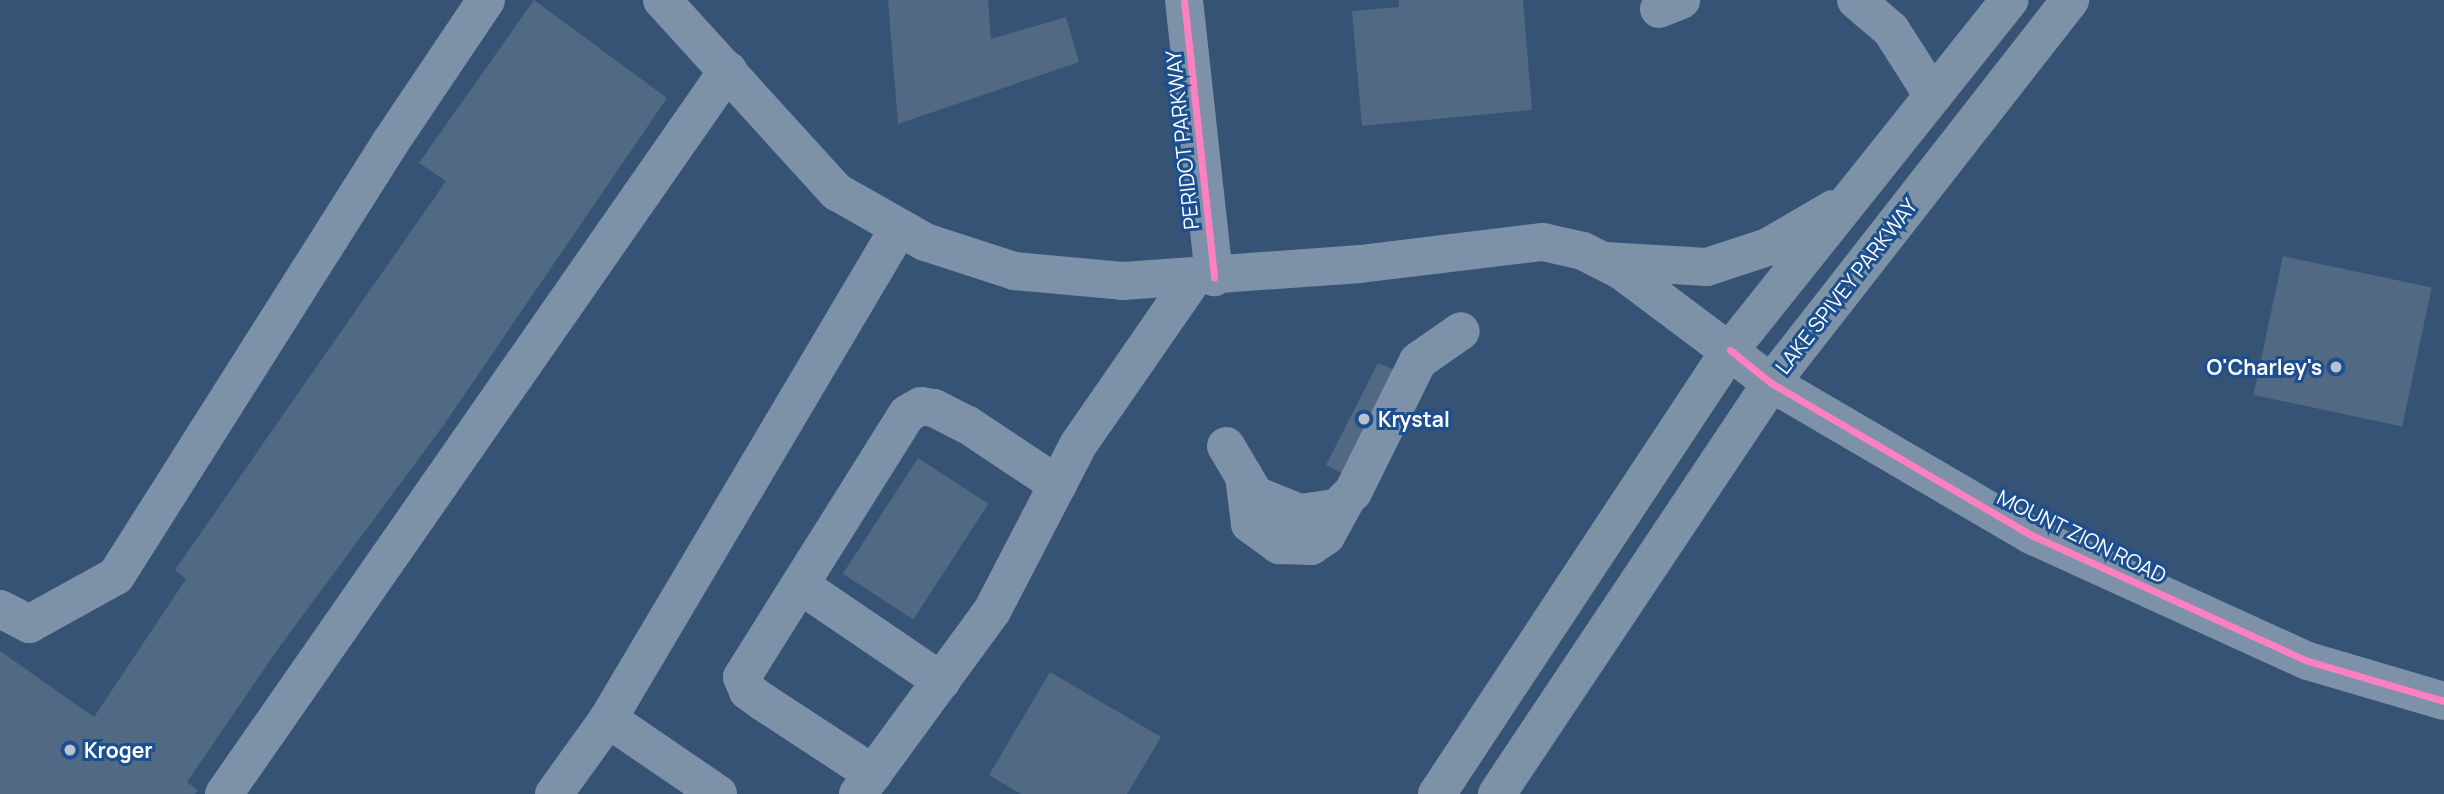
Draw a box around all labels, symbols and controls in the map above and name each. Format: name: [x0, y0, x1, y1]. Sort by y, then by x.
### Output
street label: PERIDOT PARKWAY: [1160, 49, 1204, 231]
street label: LAKE SPIVEY PARKWAY: [1770, 193, 1922, 379]
place label: O'Charley's: [2206, 354, 2322, 380]
marker: O'Charley's: [2328, 359, 2344, 375]
place label: Krystal: [1378, 406, 1450, 432]
marker: Krystal: [1356, 411, 1372, 427]
street label: MOUNT ZION ROAD: [1993, 484, 2171, 588]
place label: Kroger: [84, 737, 153, 763]
marker: Kroger: [62, 742, 78, 758]

